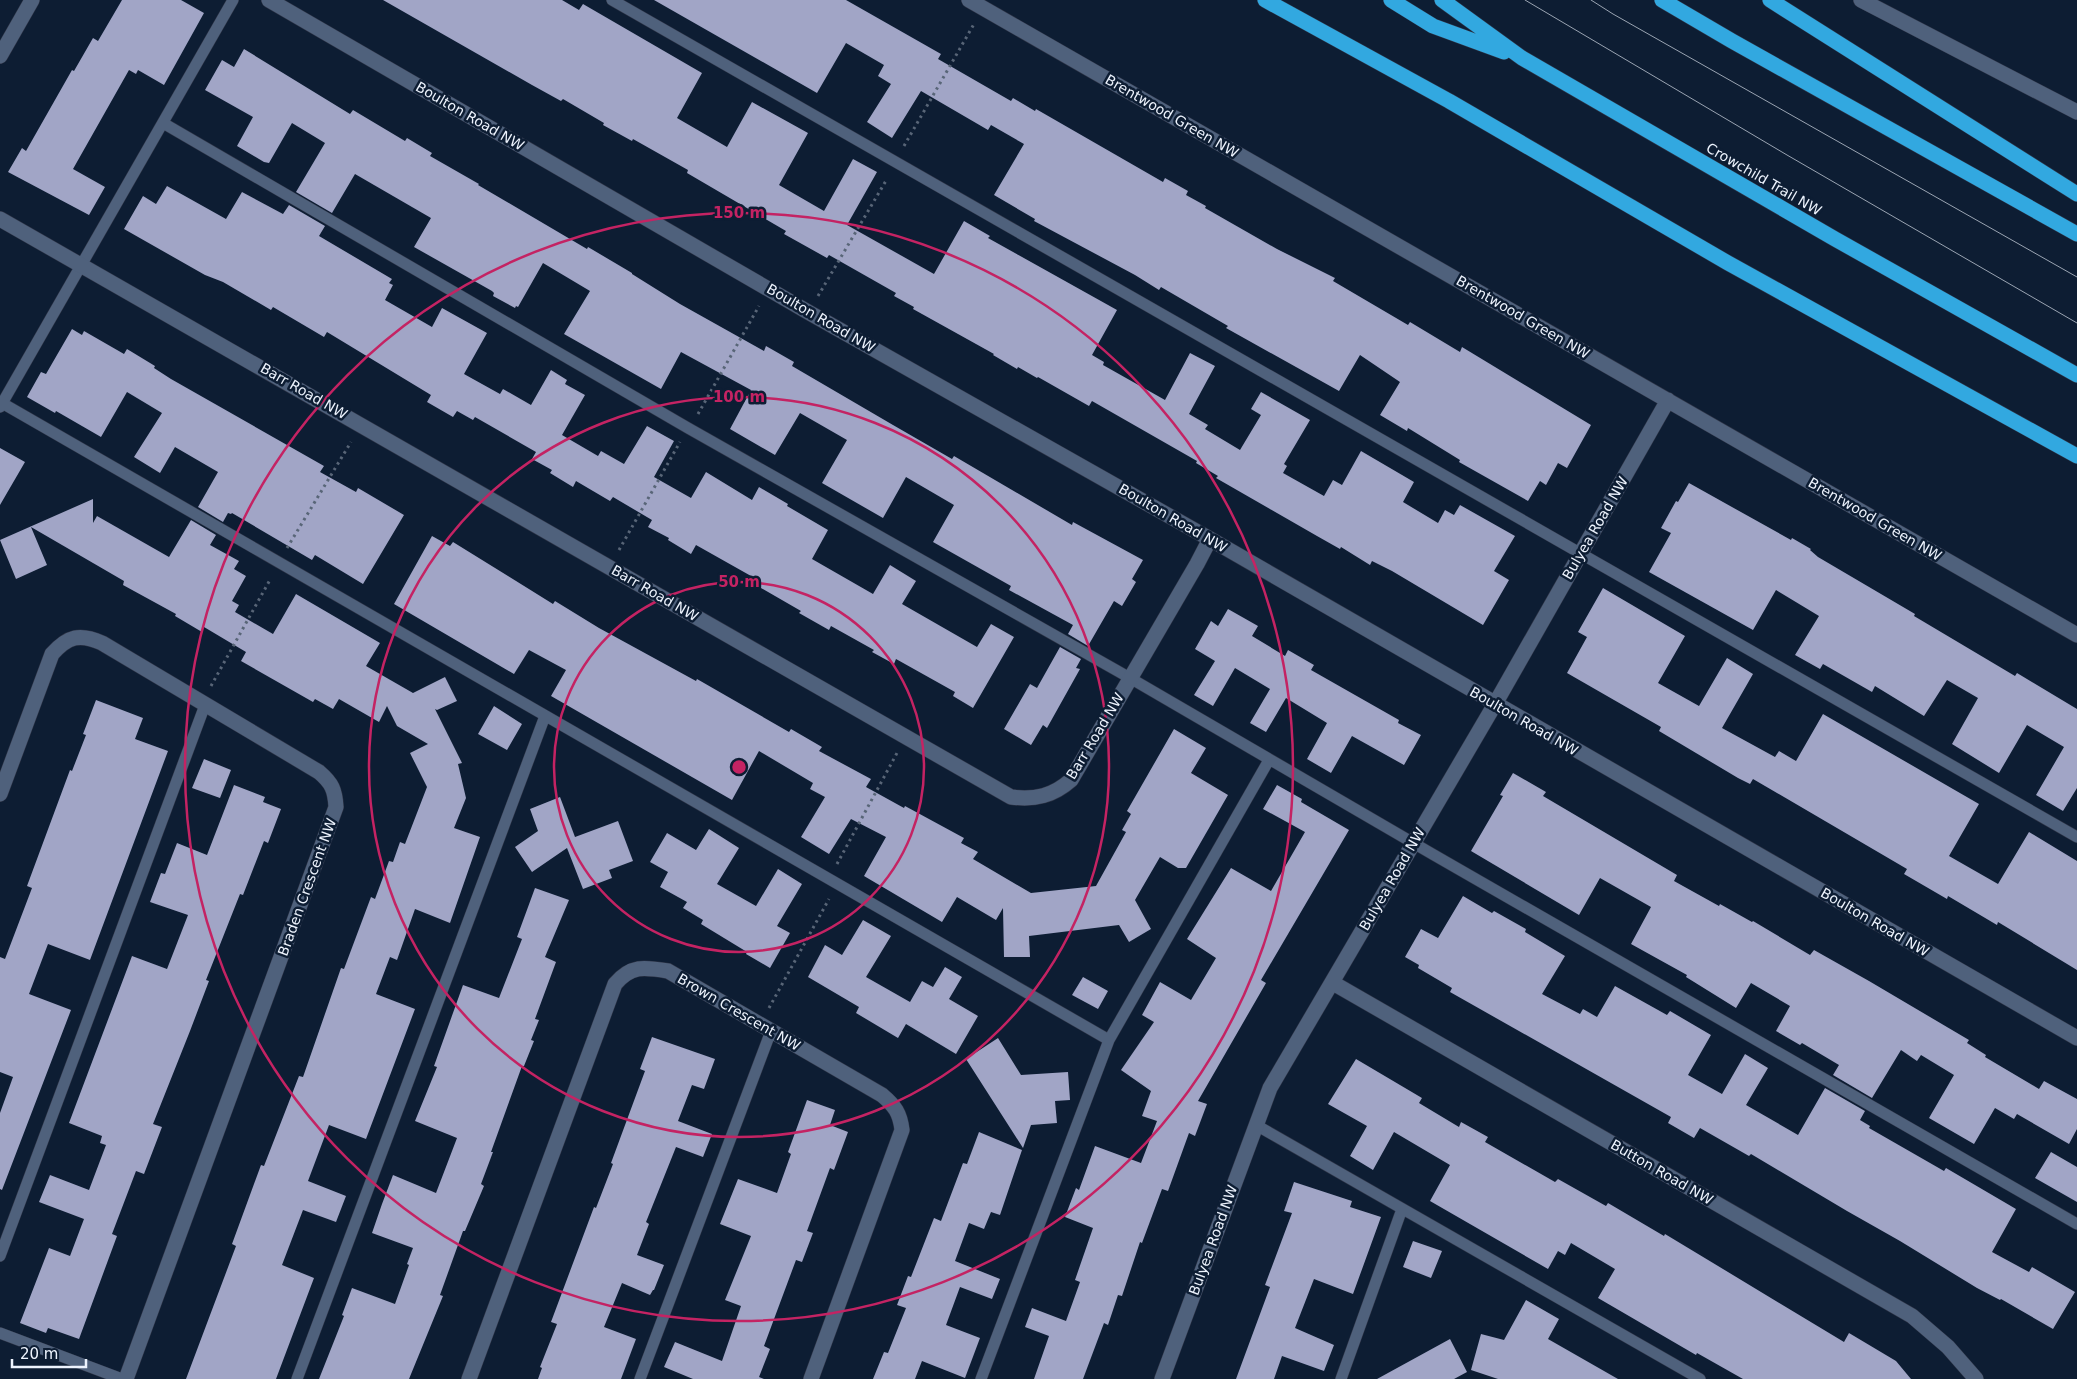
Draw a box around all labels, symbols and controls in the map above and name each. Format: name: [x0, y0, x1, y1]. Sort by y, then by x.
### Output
street label: Brentwood Green NW: [1103, 71, 1242, 161]
street label: Boulton Road NW: [413, 79, 527, 154]
street label: Crowchild Trail NW: [1704, 139, 1825, 219]
text: 150 m: [713, 204, 765, 222]
street label: Brentwood Green NW: [1454, 272, 1593, 362]
street label: Boulton Road NW: [764, 281, 878, 356]
street label: Barr Road NW: [258, 360, 350, 422]
text: 100 m: [713, 388, 765, 406]
street label: Bulyea Road NW: [1559, 474, 1631, 582]
street label: Brentwood Green NW: [1806, 474, 1945, 564]
street label: Boulton Road NW: [1116, 481, 1230, 556]
street label: Barr Road NW: [609, 562, 701, 624]
text: 50 m: [718, 573, 760, 591]
street label: Boulton Road NW: [1467, 684, 1581, 759]
street label: Barr Road NW: [1063, 690, 1127, 782]
centre of rings: [730, 758, 748, 776]
street label: Braden Crescent NW: [275, 816, 339, 958]
street label: Bulyea Road NW: [1356, 825, 1428, 933]
street label: Boulton Road NW: [1818, 885, 1932, 960]
street label: Brown Crescent NW: [675, 970, 803, 1054]
street label: Button Road NW: [1608, 1136, 1716, 1208]
street label: Bulyea Road NW: [1186, 1183, 1240, 1297]
scale bar: [12, 1336, 86, 1368]
text: 20 m: [20, 1345, 58, 1363]

